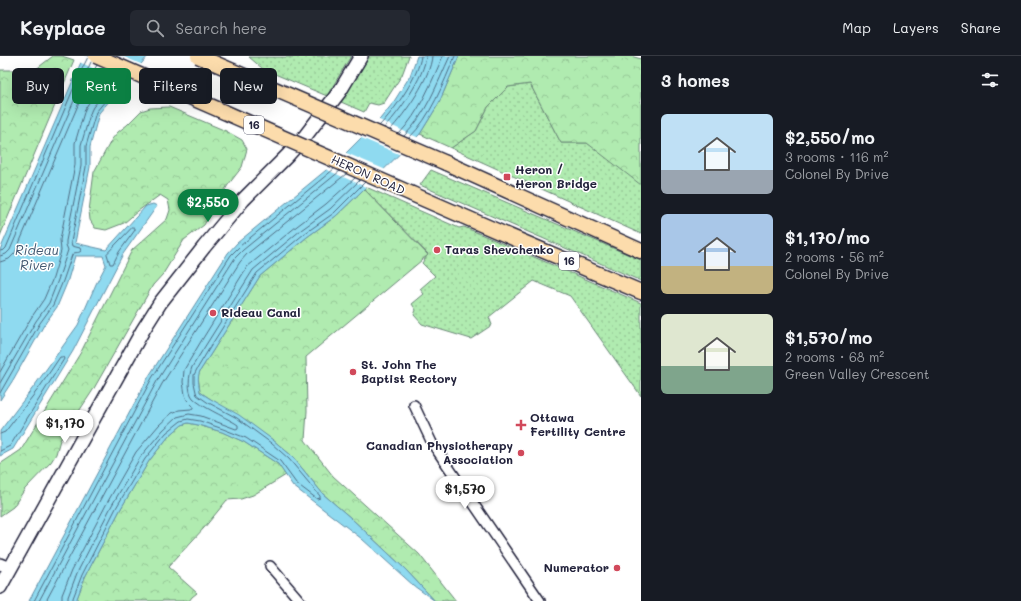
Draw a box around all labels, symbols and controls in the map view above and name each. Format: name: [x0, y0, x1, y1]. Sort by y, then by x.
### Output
search box: [130, 10, 410, 46]
text: Keyplace: [20, 15, 106, 40]
icon: search: [144, 17, 166, 39]
text: Search here: [176, 18, 267, 38]
text: Map: [842, 18, 871, 37]
text: Layers: [893, 18, 939, 37]
text: Share: [961, 18, 1001, 37]
chip: Buy: [12, 68, 64, 104]
chip: Rent: [72, 68, 131, 104]
chip: Filters: [139, 68, 212, 104]
chip: New: [220, 68, 277, 104]
text: 3 homes: [661, 69, 730, 91]
icon: filters: [979, 69, 1001, 91]
road number: 16: [244, 116, 264, 134]
text: $2,550/mo: [785, 126, 875, 148]
icon: home: [693, 130, 741, 178]
text: 3 rooms · 116 m²: [785, 148, 888, 165]
street label: HERON ROAD: [329, 151, 408, 197]
place label: Heron / Heron Bridge: [515, 161, 597, 191]
text: Colonel By Drive: [785, 165, 889, 182]
marker: Heron / Heron Bridge: [502, 172, 512, 182]
pin: $2,550: [175, 189, 241, 223]
text: $2,550: [187, 193, 229, 210]
text: $1,170/mo: [785, 226, 870, 248]
icon: home: [693, 230, 741, 278]
water label: Rideau River: [15, 241, 59, 273]
place label: Taras Shevchenko: [445, 241, 554, 257]
marker: Taras Shevchenko: [432, 245, 442, 255]
text: 2 rooms · 56 m²: [785, 248, 884, 265]
road number: 16: [559, 252, 579, 270]
text: Colonel By Drive: [785, 265, 889, 282]
place label: Rideau Canal: [221, 304, 300, 320]
marker: Rideau Canal: [208, 308, 218, 318]
text: $1,570/mo: [785, 326, 872, 348]
icon: home: [693, 330, 741, 378]
text: 2 rooms · 68 m²: [785, 348, 884, 365]
place label: St. John The Baptist Rectory: [361, 356, 458, 386]
text: Green Valley Crescent: [785, 365, 929, 382]
marker: St. John The Baptist Rectory: [348, 367, 358, 377]
place label: Ottawa Fertility Centre: [530, 409, 626, 439]
pin: $1,170: [32, 410, 98, 444]
text: $1,170: [45, 414, 85, 431]
marker: Ottawa Fertility Centre: [515, 419, 527, 431]
place label: Canadian Physiotherapy Association: [366, 437, 513, 467]
marker: Canadian Physiotherapy Association: [516, 448, 526, 458]
pin: $1,570: [432, 476, 498, 510]
text: $1,570: [445, 480, 485, 497]
place label: Numerator: [544, 559, 609, 575]
marker: Numerator: [612, 563, 622, 573]

